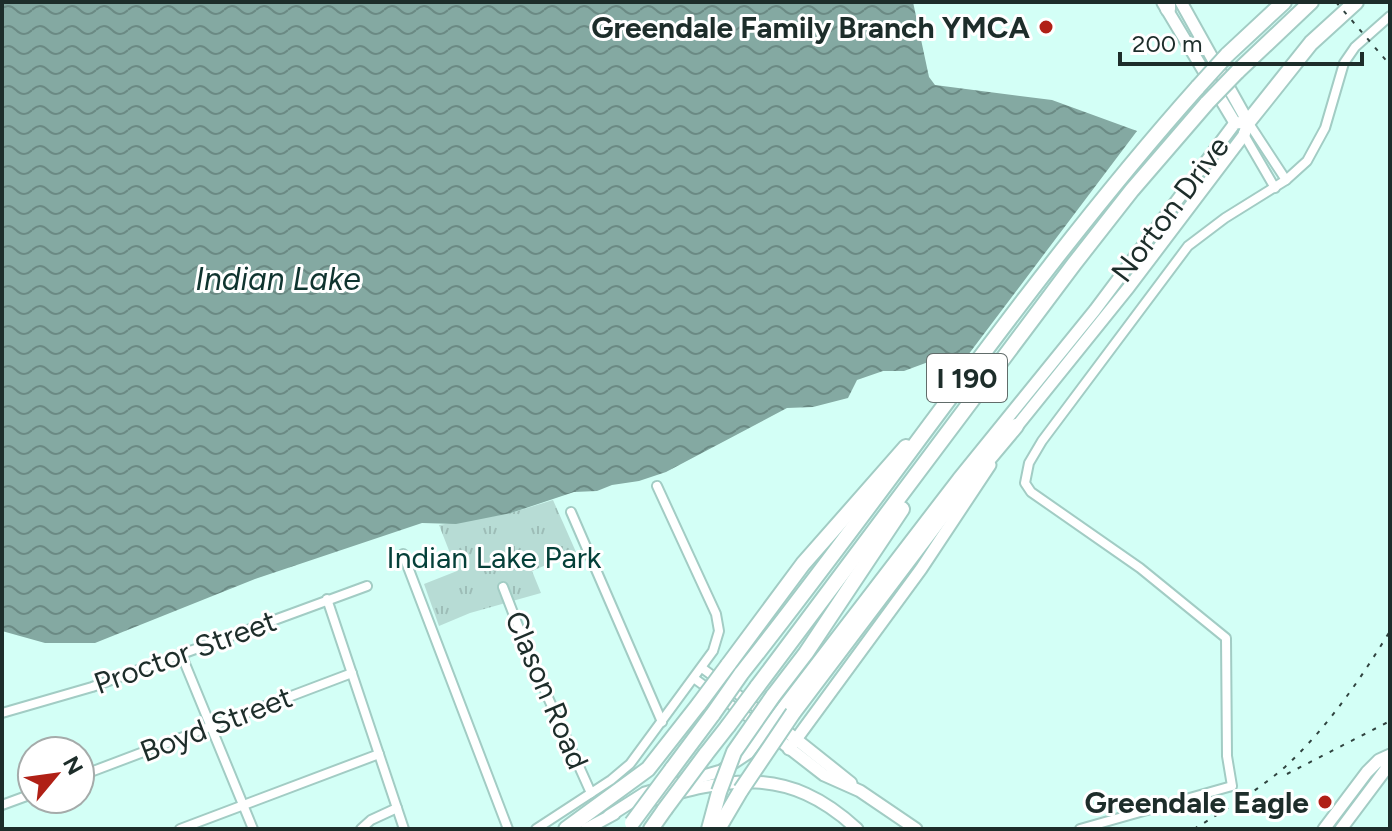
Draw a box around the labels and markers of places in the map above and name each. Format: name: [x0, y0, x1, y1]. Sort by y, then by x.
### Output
place label: Greendale Family Branch YMCA: [591, 9, 1031, 46]
marker: Greendale Family Branch YMCA: [1037, 18, 1055, 36]
place label: Greendale Eagle: [1084, 784, 1309, 821]
marker: Greendale Eagle: [1316, 793, 1334, 811]

